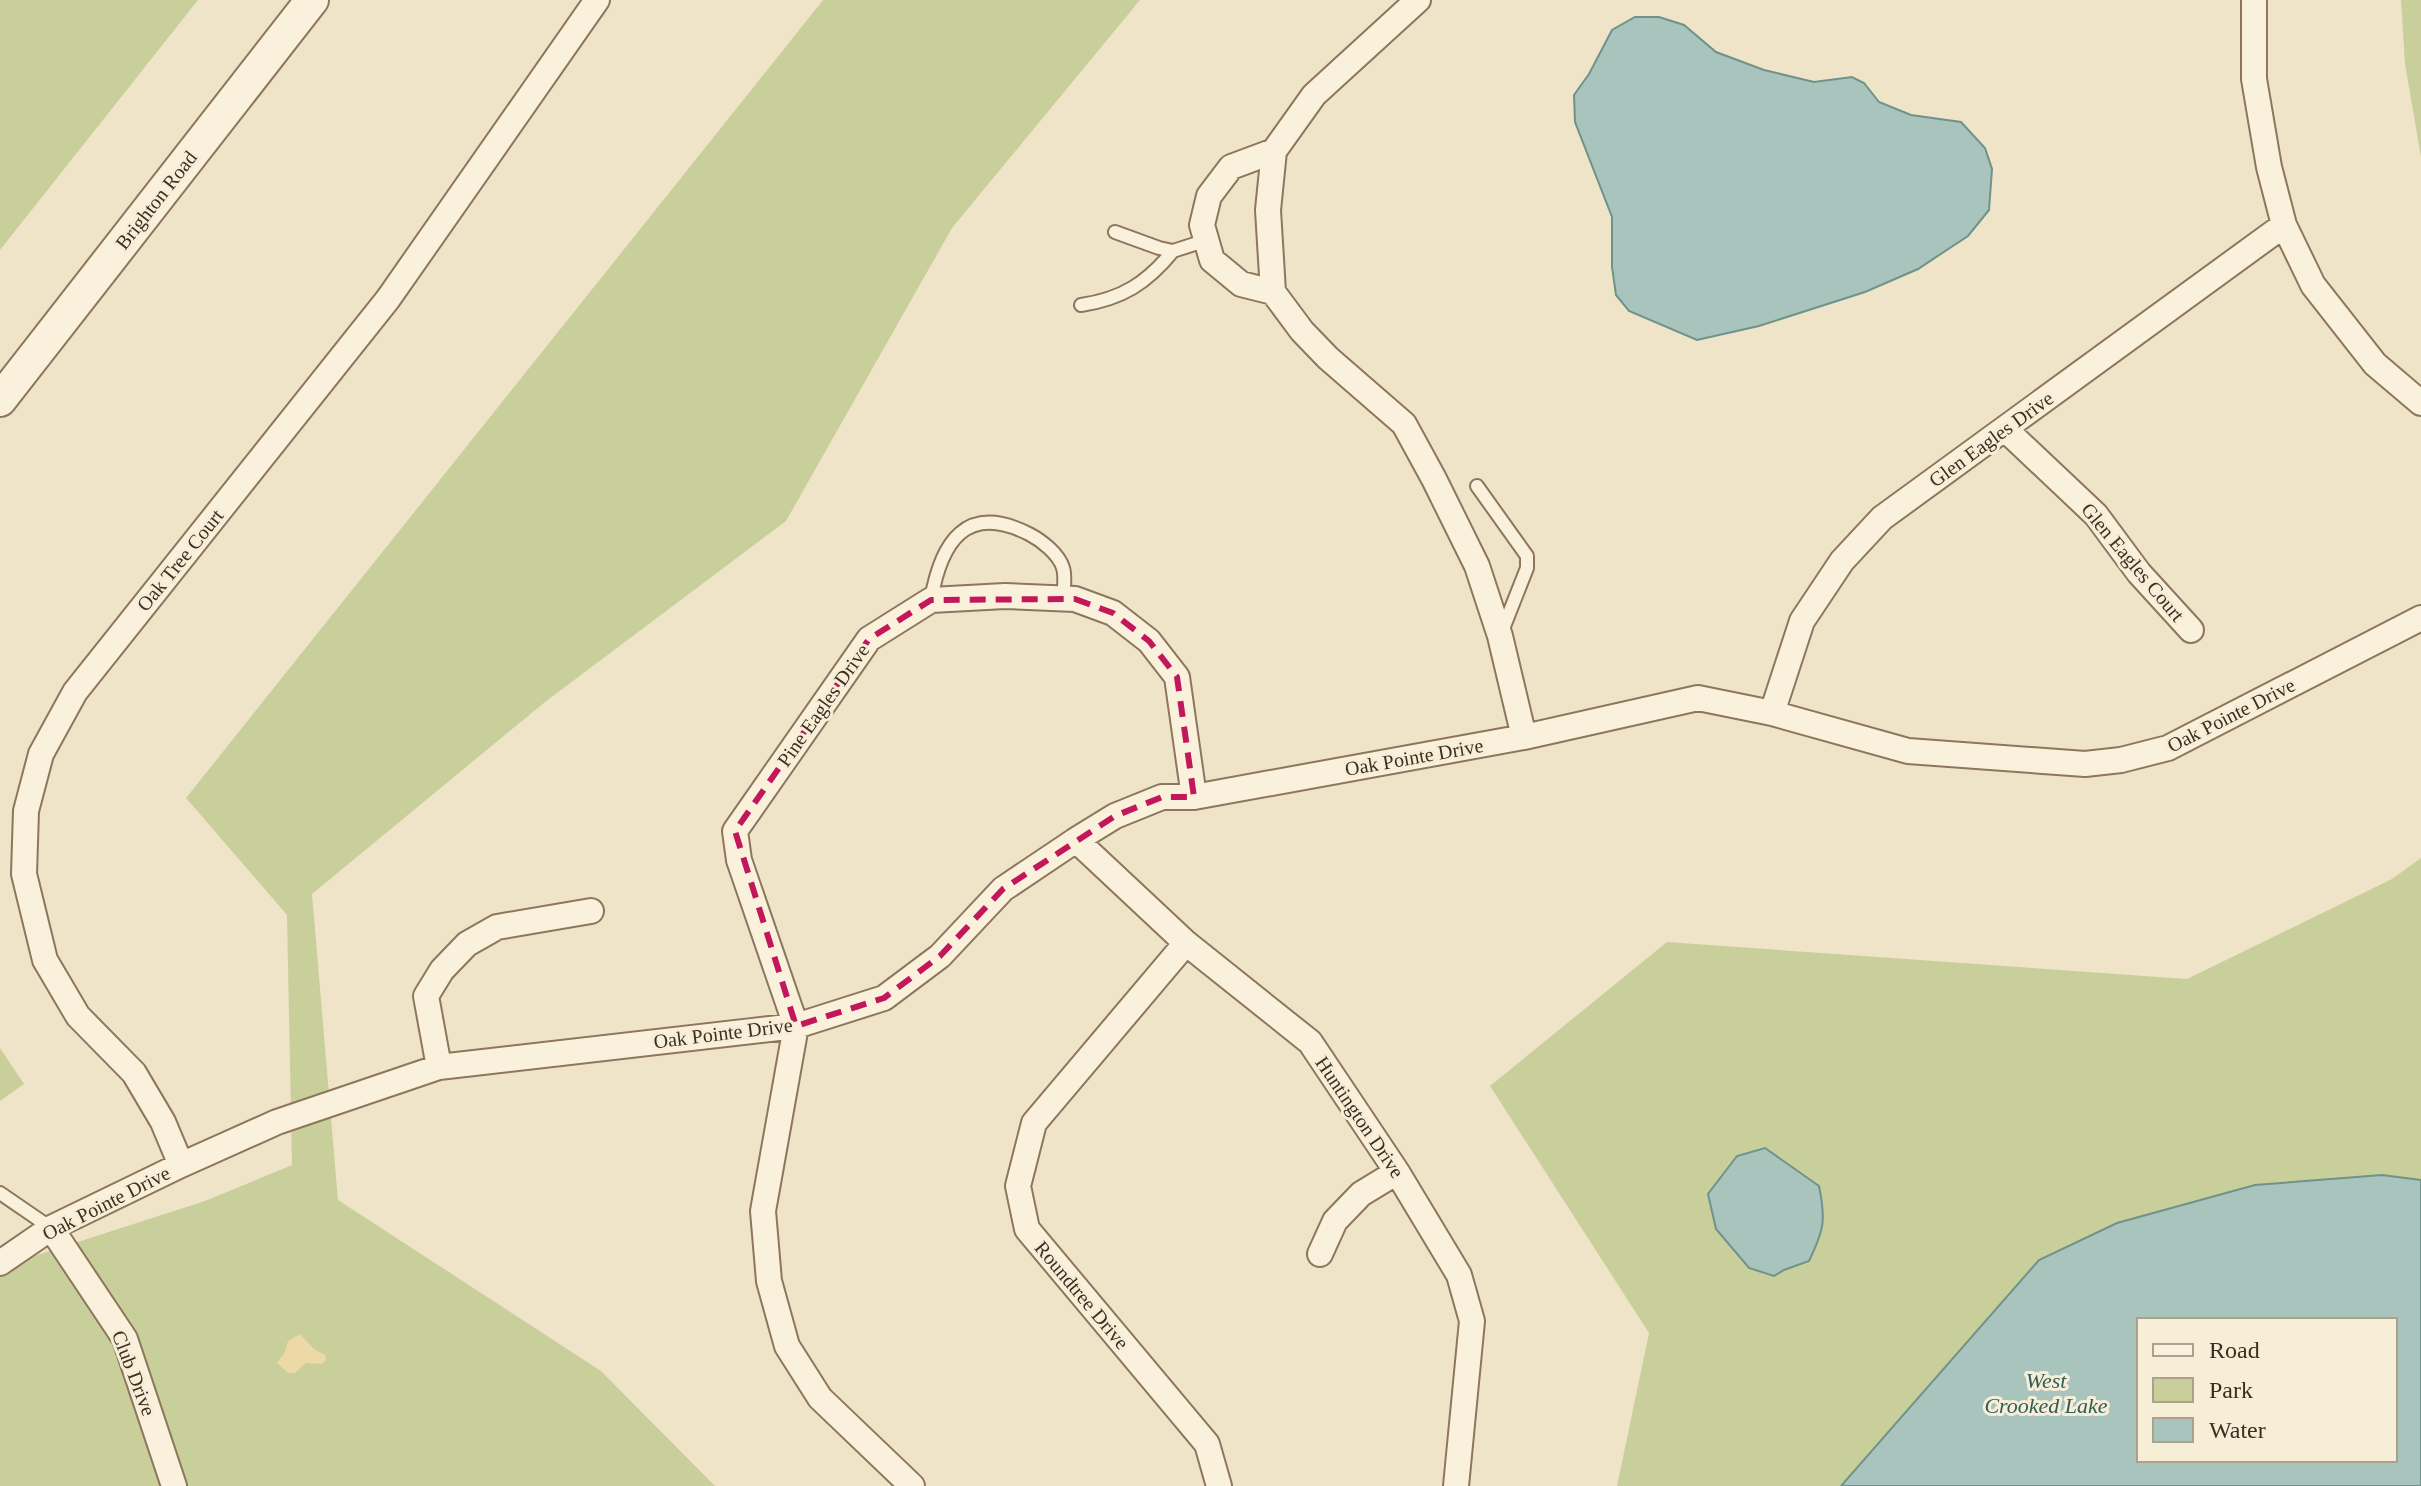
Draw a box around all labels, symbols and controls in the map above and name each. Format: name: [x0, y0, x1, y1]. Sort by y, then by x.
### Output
street label: Brighton Road: [111, 147, 202, 254]
street label: Glen Eagles Drive: [1925, 387, 2058, 492]
street label: Glen Eagles Court: [2076, 498, 2189, 627]
street label: Oak Tree Court: [132, 504, 228, 615]
street label: Pine Eagles Drive: [773, 639, 874, 771]
street label: Oak Pointe Drive: [2164, 673, 2298, 757]
street label: Oak Pointe Drive: [1343, 734, 1485, 780]
street label: Oak Pointe Drive: [652, 1014, 794, 1052]
street label: Huntington Drive: [1310, 1052, 1409, 1183]
street label: Oak Pointe Drive: [39, 1161, 173, 1245]
street label: Roundtree Drive: [1031, 1237, 1134, 1353]
legend: [2137, 1318, 2397, 1462]
street label: Club Drive: [108, 1327, 160, 1419]
text: Road: [2209, 1337, 2260, 1363]
water label: West Crooked Lake: [1984, 1368, 2108, 1418]
text: Park: [2209, 1377, 2253, 1403]
text: Water: [2209, 1417, 2266, 1443]

